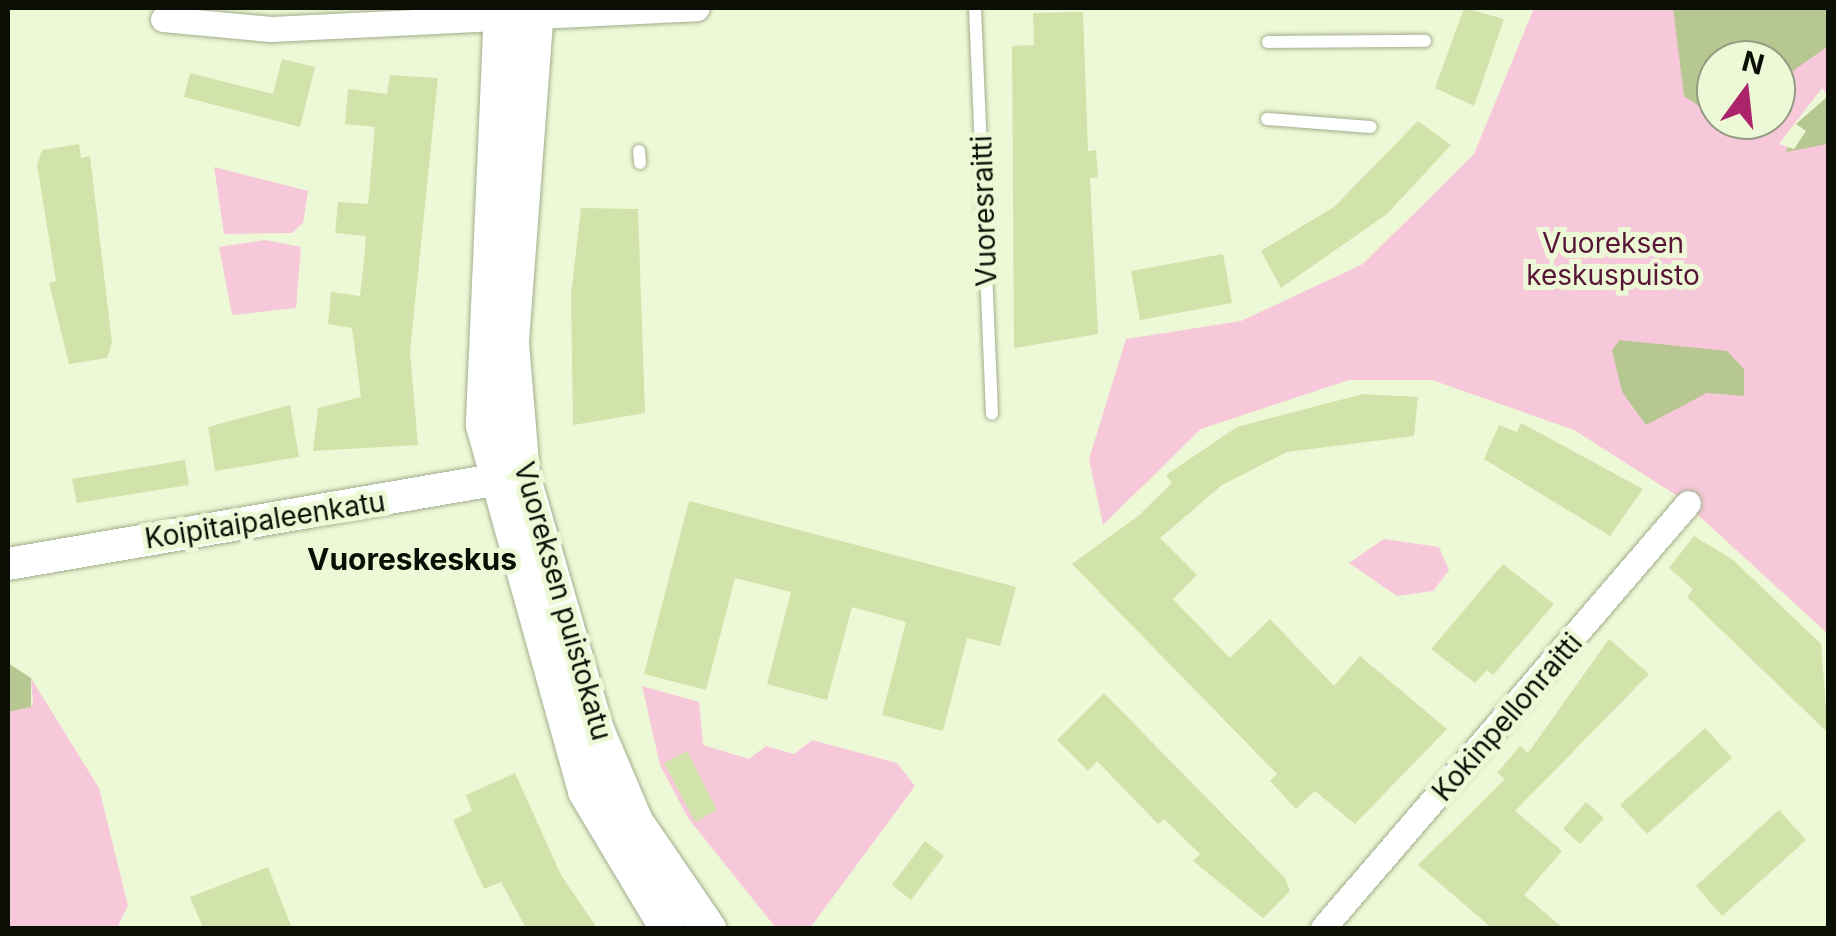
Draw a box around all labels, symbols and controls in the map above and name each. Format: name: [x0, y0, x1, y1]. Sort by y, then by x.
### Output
north arrow: [1696, 40, 1796, 140]
text: N: [1739, 44, 1768, 82]
street label: Vuoresraitti: [965, 135, 1003, 287]
park label: Vuoreksen keskuspuisto: [1526, 226, 1700, 292]
street label: Vuoreksen puistokatu: [507, 458, 619, 744]
street label: Koipitaipaleenkatu: [142, 484, 388, 556]
district label: Vuoreskeskus: [307, 541, 517, 577]
street label: Kokinpellonraitti: [1425, 626, 1589, 808]

